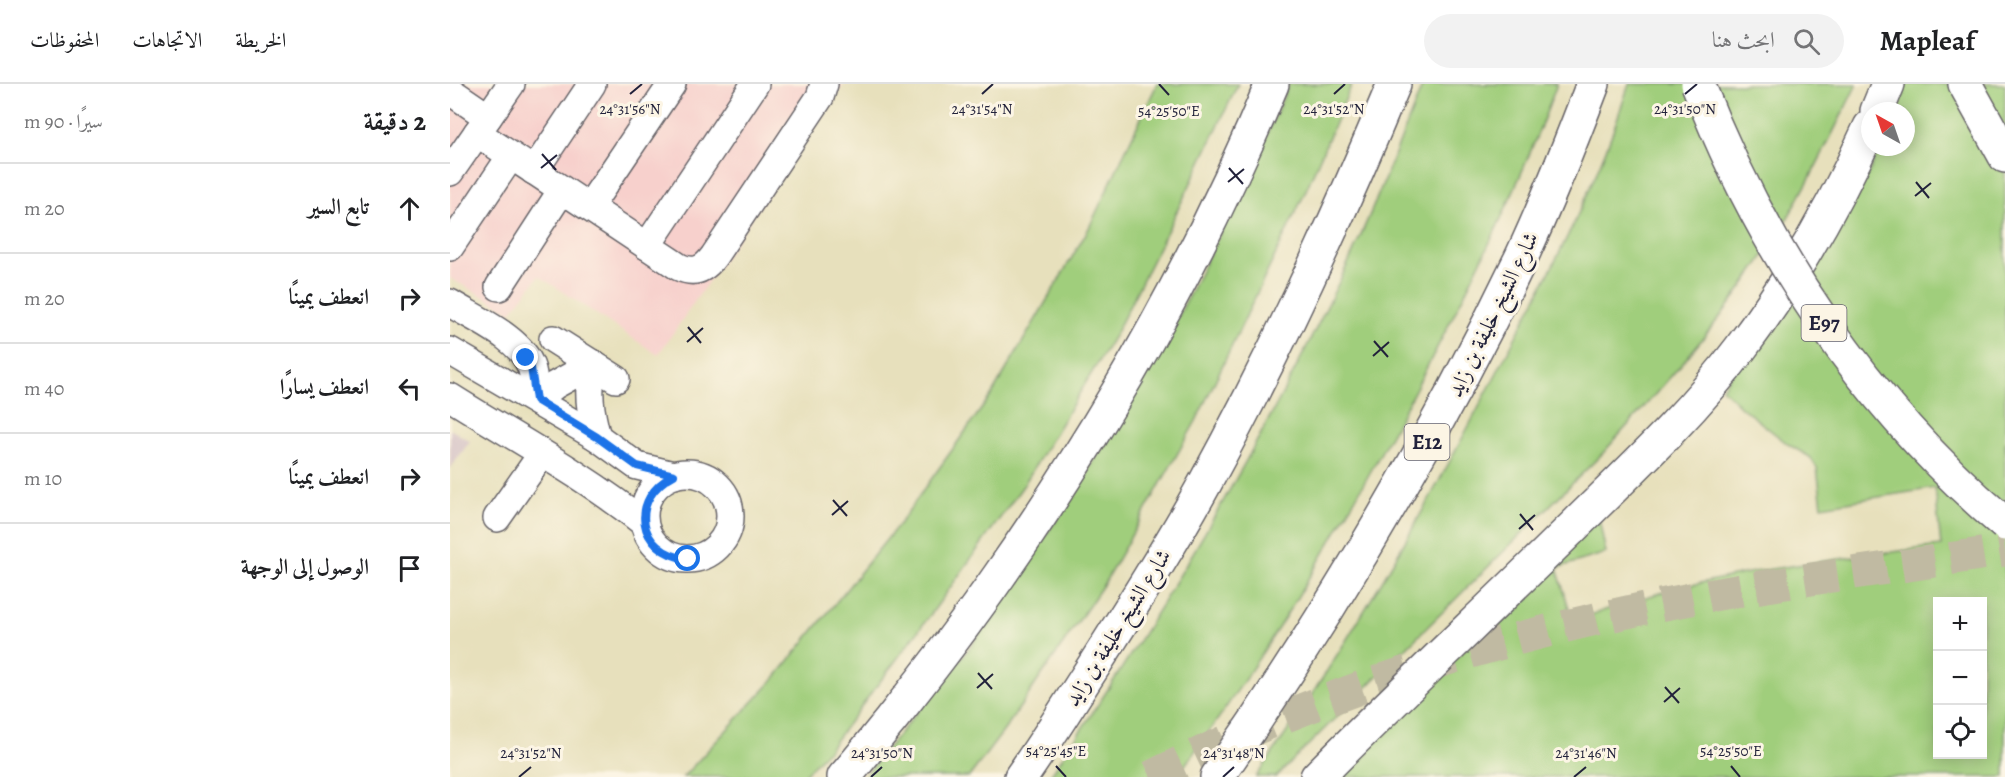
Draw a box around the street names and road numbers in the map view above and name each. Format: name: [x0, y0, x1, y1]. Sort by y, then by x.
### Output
street label: شارع الشيخ خليفة بن زايد: [1440, 227, 1549, 404]
road number: E97: [1802, 305, 1846, 341]
road number: E12: [1404, 424, 1450, 460]
street label: شارع الشيخ خليفة بن زايد: [1057, 543, 1182, 714]

